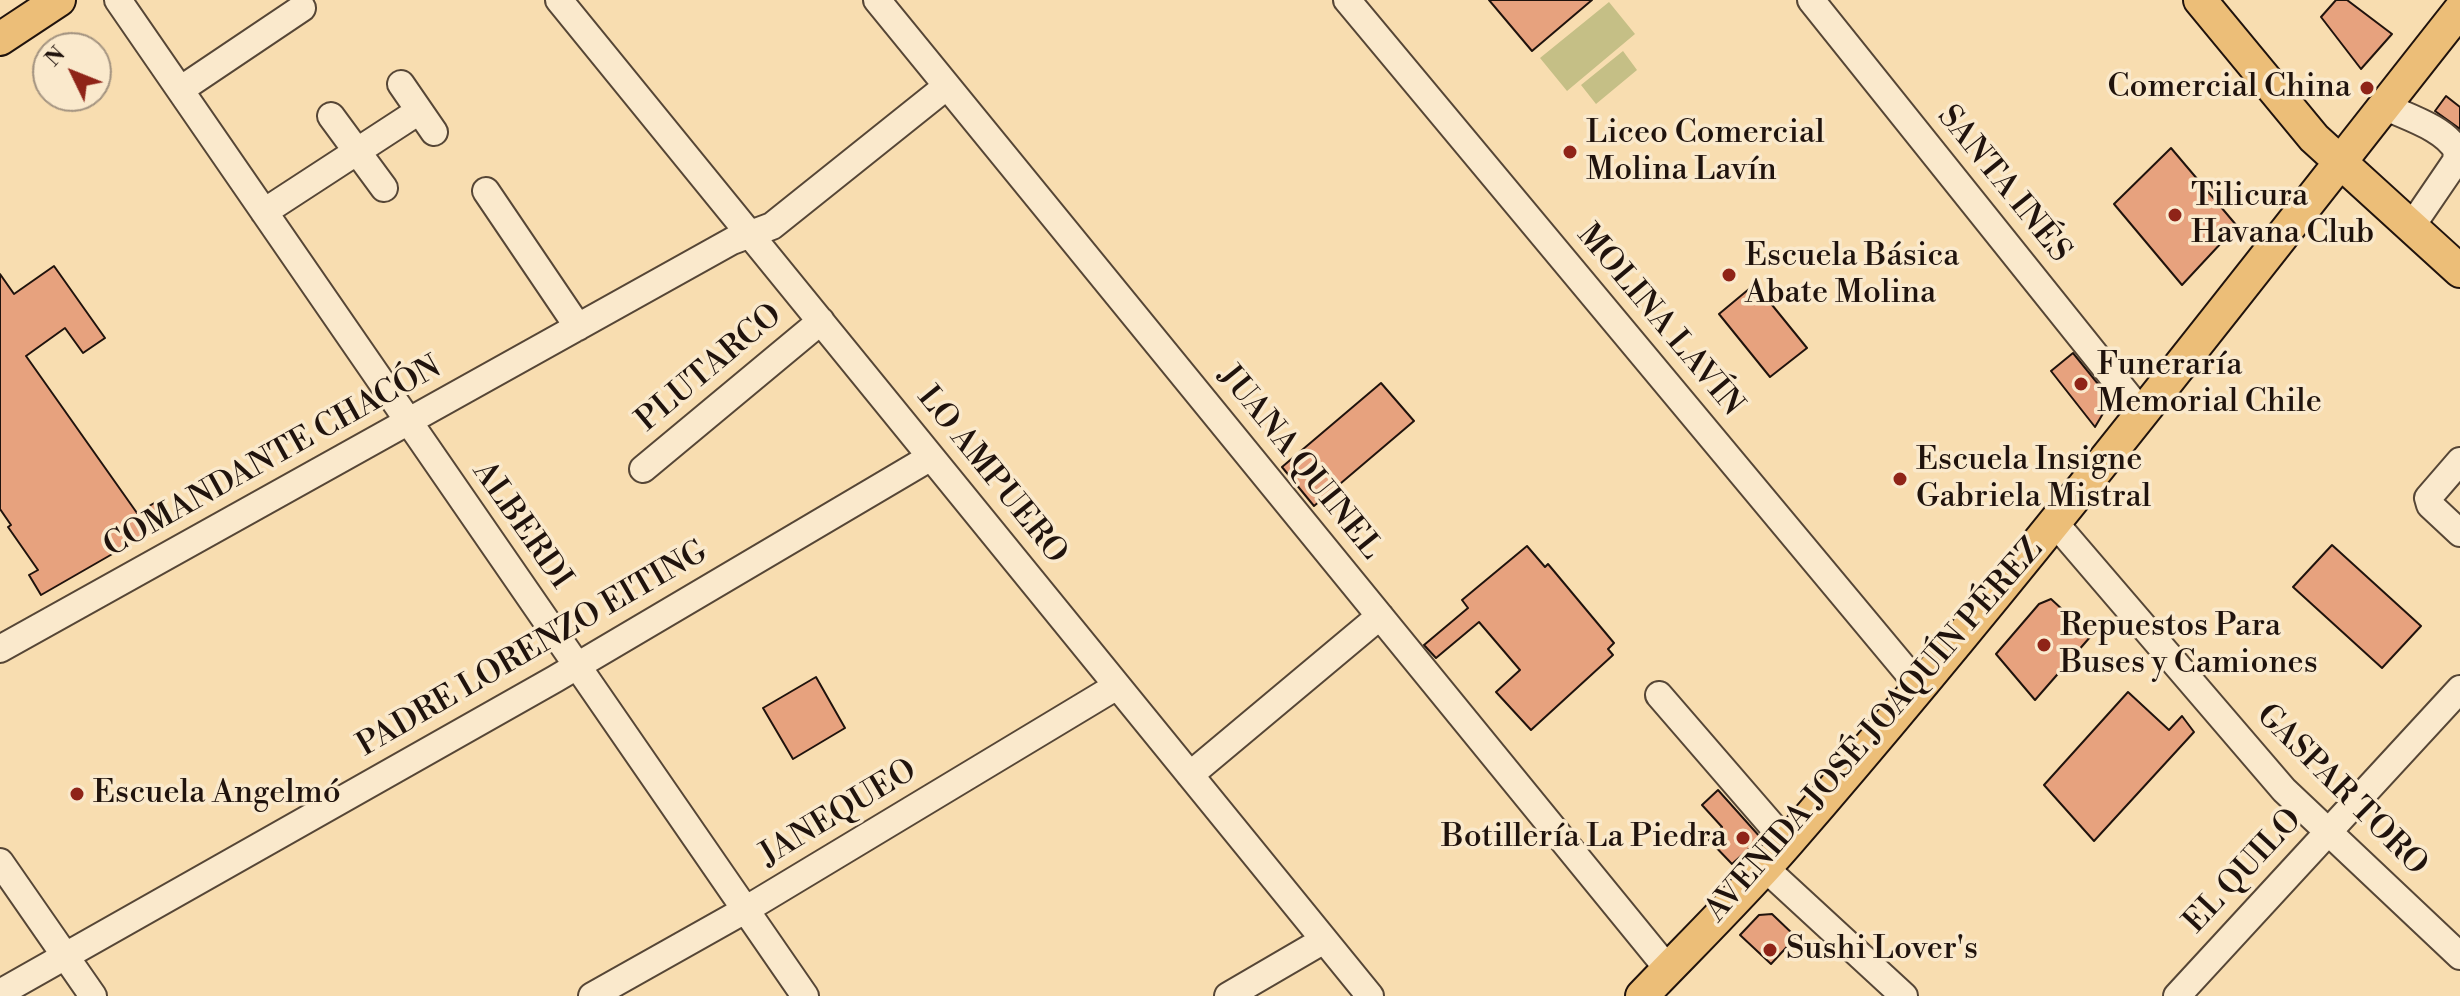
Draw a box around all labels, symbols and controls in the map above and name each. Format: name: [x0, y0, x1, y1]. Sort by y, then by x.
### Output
north arrow: [32, 32, 112, 112]
text: N: [40, 41, 71, 72]
place label: Comercial China: [2108, 69, 2351, 107]
marker: Comercial China: [2358, 79, 2376, 97]
street label: SANTA INÉS: [1928, 99, 2078, 271]
place label: Liceo Comercial Molina Lavín: [1586, 115, 1825, 190]
marker: Liceo Comercial Molina Lavín: [1561, 143, 1579, 161]
place label: Tilicura Havana Club: [2191, 178, 2374, 253]
marker: Tilicura Havana Club: [2166, 206, 2184, 224]
street label: MOLINA LAVÍN: [1568, 217, 1750, 425]
place label: Escuela Básica Abate Molina: [1745, 238, 1960, 313]
marker: Escuela Básica Abate Molina: [1720, 266, 1738, 284]
street label: PLUTARCO: [629, 297, 791, 441]
place label: Funeraría Memorial Chile: [2097, 347, 2322, 422]
street label: COMANDANTE CHACÓN: [98, 349, 448, 567]
street label: JUANA QUINEL: [1209, 358, 1389, 568]
marker: Funeraría Memorial Chile: [2072, 375, 2090, 393]
street label: LO AMPUERO: [908, 380, 1074, 572]
place label: Escuela Insigne Gabriela Mistral: [1916, 442, 2151, 517]
street label: ALBERDI: [463, 455, 579, 597]
marker: Escuela Insigne Gabriela Mistral: [1891, 470, 1909, 488]
street label: AVENIDA JOSÉ JOAQUÍN PÉREZ: [1698, 531, 2052, 931]
street label: PADRE LORENZO EITING: [351, 534, 715, 766]
place label: Repuestos Para Buses y Camiones: [2060, 608, 2318, 683]
marker: Repuestos Para Buses y Camiones: [2035, 636, 2053, 654]
street label: GASPAR TORO: [2247, 697, 2435, 885]
street label: JANEQUEO: [754, 752, 924, 876]
place label: Escuela Angelmó: [93, 775, 341, 813]
marker: Escuela Angelmó: [68, 785, 86, 803]
street label: EL QUILO: [2177, 802, 2311, 942]
place label: Botillería La Piedra: [1441, 819, 1727, 857]
marker: Botillería La Piedra: [1734, 829, 1752, 847]
place label: Sushi Lover's: [1786, 931, 1978, 969]
marker: Sushi Lover's: [1761, 941, 1779, 959]

